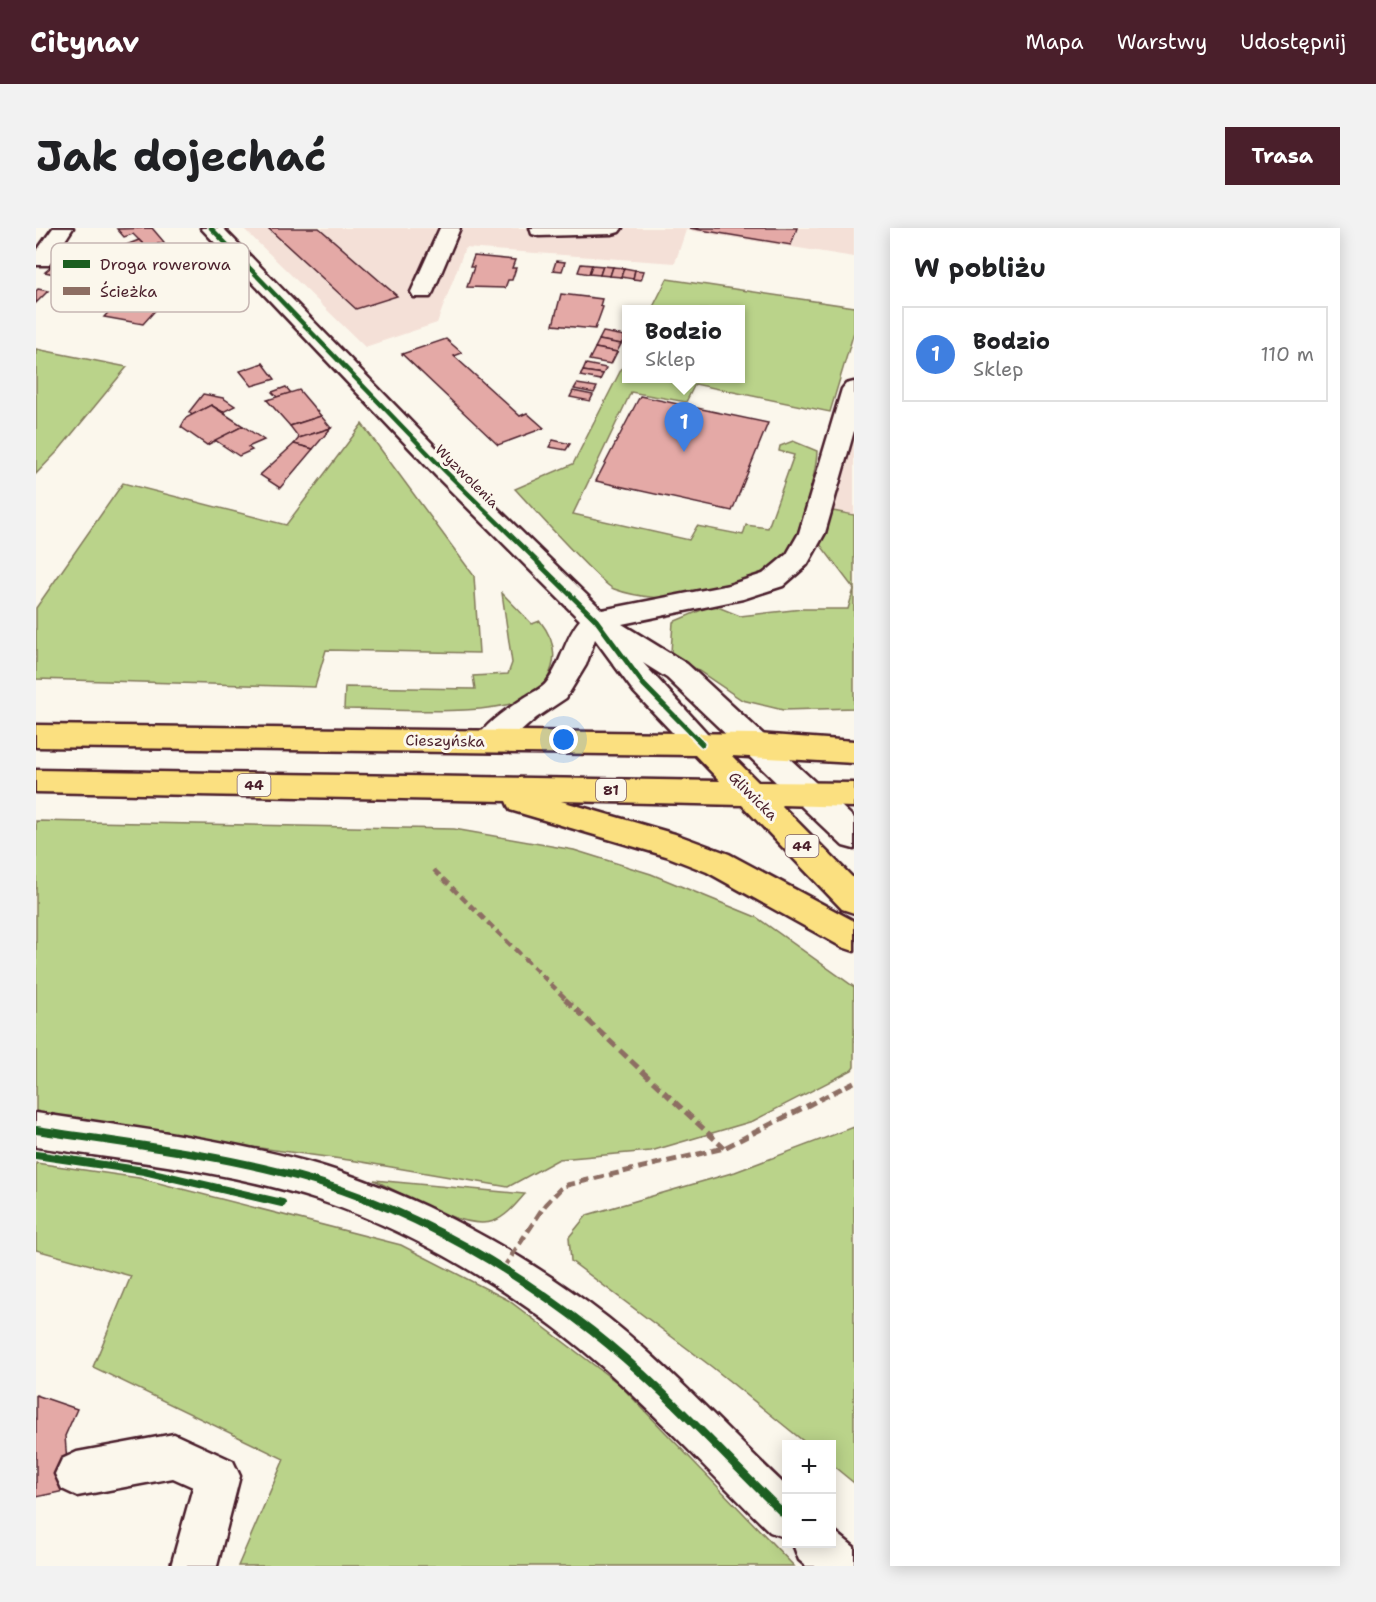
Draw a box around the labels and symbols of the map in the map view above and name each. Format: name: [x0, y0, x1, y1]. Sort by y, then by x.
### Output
legend: [51, 243, 249, 312]
text: Droga rowerowa: [100, 254, 231, 275]
text: Ścieżka: [100, 281, 157, 302]
pin: 1: [664, 402, 704, 452]
street label: Wyzwolenia: [432, 441, 503, 512]
your location: [549, 725, 578, 754]
street label: Cieszyńska: [405, 730, 486, 752]
street label: Gliwicka: [724, 767, 782, 825]
road number: 44: [238, 774, 270, 796]
road number: 81: [596, 779, 626, 801]
road number: 44: [786, 835, 819, 857]

